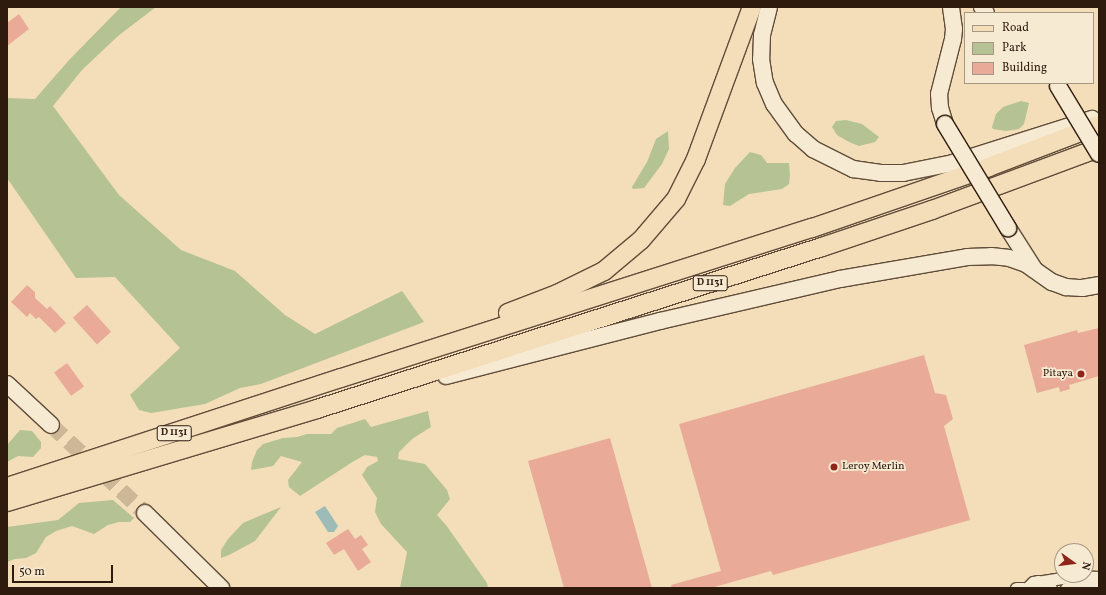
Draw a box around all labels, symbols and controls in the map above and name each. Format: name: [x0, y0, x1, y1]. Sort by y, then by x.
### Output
legend: [964, 12, 1094, 84]
text: Road: [1002, 20, 1029, 36]
text: Park: [1002, 40, 1027, 56]
text: Building: [1002, 60, 1047, 76]
road number: D 1131: [692, 275, 728, 291]
place label: Pitaya: [1043, 367, 1073, 381]
marker: Pitaya: [1076, 369, 1086, 379]
road number: D 1131: [156, 425, 192, 441]
place label: Leroy Merlin: [842, 460, 905, 474]
marker: Leroy Merlin: [829, 462, 839, 472]
north arrow: [1054, 543, 1094, 583]
scale bar: [14, 557, 115, 583]
text: N: [1077, 560, 1093, 571]
text: 50 m: [19, 564, 45, 580]

